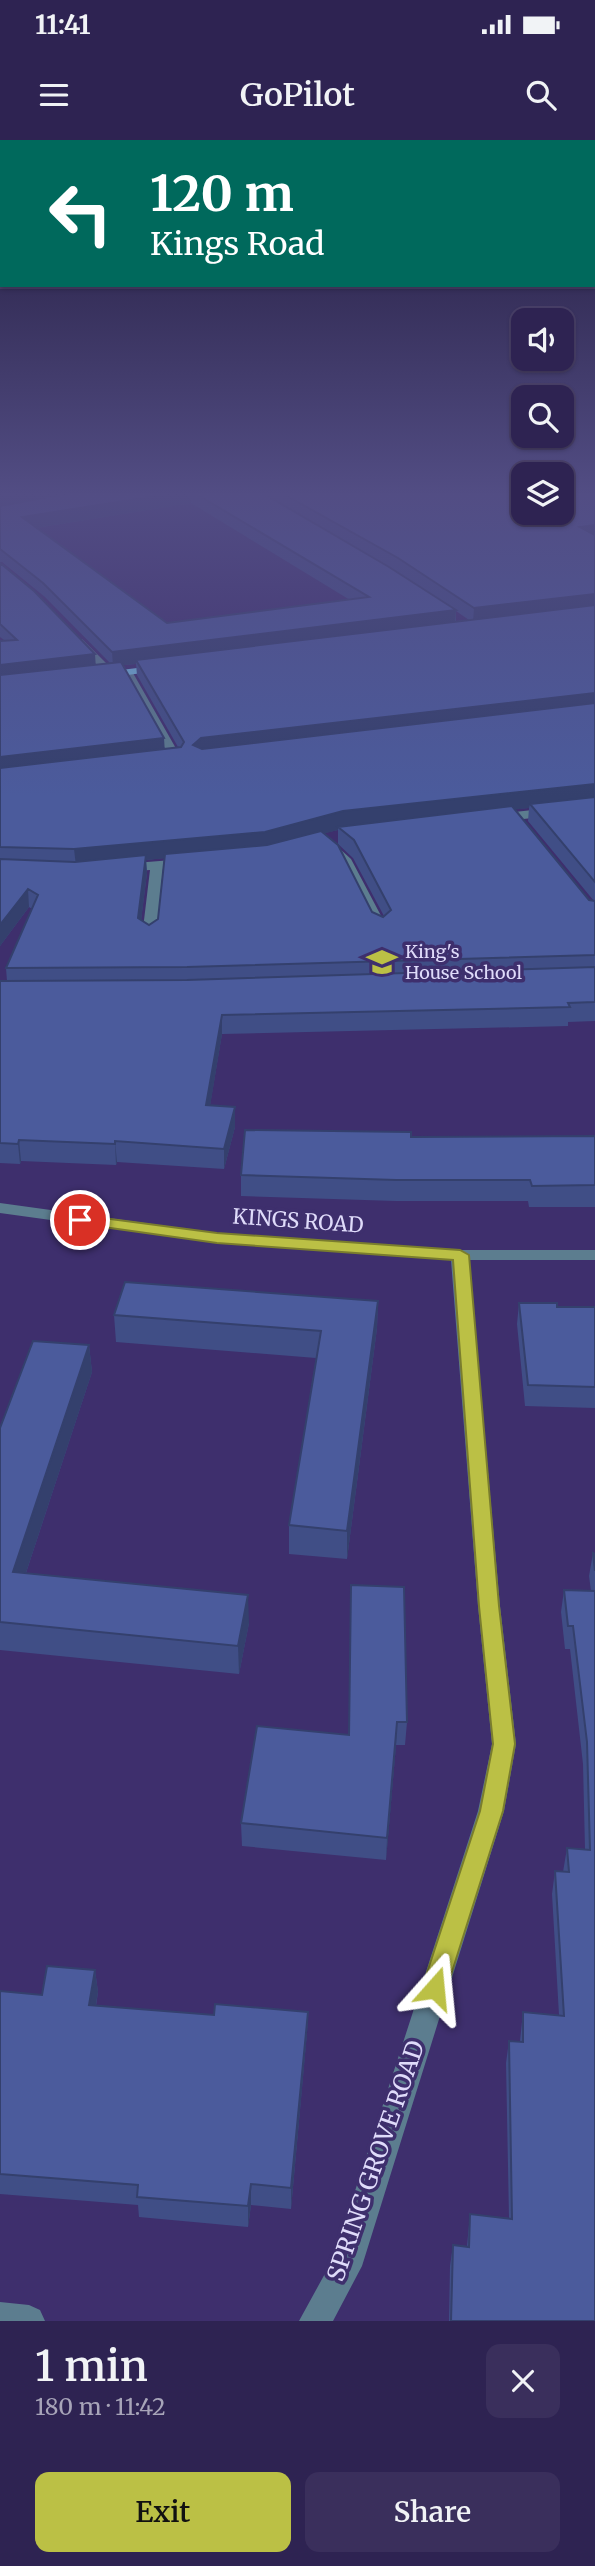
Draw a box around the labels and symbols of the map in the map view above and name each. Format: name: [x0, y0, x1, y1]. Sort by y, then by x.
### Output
place label: King's House School: [405, 940, 522, 984]
school or university icon: King's House School: [365, 945, 399, 979]
pin: [50, 1190, 110, 1250]
street label: KINGS ROAD: [232, 1202, 365, 1239]
position arrow: [398, 1951, 472, 2025]
street label: SPRING GROVE ROAD: [320, 2036, 431, 2285]

